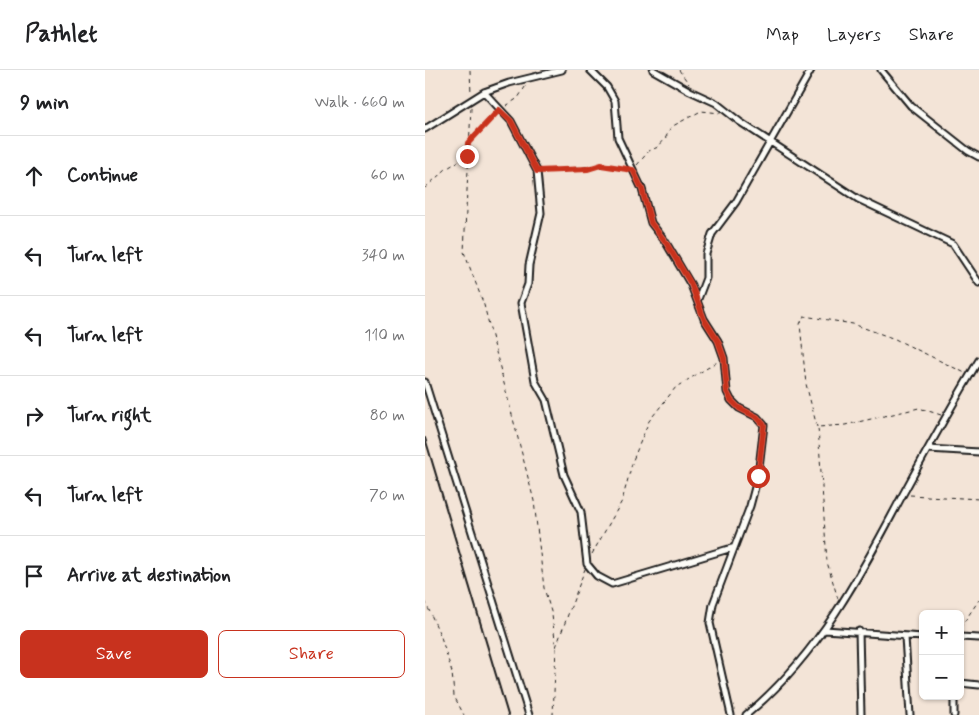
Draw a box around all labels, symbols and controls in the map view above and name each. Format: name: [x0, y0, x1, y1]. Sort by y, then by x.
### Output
text: Pathlet: [25, 19, 97, 50]
text: Map: [766, 23, 799, 47]
text: Layers: [827, 23, 881, 47]
text: Share: [909, 23, 954, 47]
text: 9 min: [20, 89, 69, 117]
text: Walk · 660 m: [314, 92, 405, 113]
route end: [456, 145, 479, 168]
icon: ahead: [20, 162, 48, 190]
text: Continue: [67, 163, 138, 188]
text: 60 m: [371, 165, 405, 186]
icon: left: [20, 242, 48, 270]
text: Turn left: [67, 243, 143, 268]
text: 340 m: [361, 245, 405, 266]
icon: left: [20, 322, 48, 350]
text: Turn left: [67, 323, 143, 348]
text: 110 m: [364, 325, 405, 346]
icon: right: [20, 402, 48, 430]
text: Turn right: [67, 403, 151, 428]
text: 80 m: [370, 405, 405, 426]
route start: [747, 465, 770, 488]
icon: left: [20, 482, 48, 510]
text: Turn left: [67, 483, 143, 508]
text: 70 m: [369, 485, 405, 506]
icon: arrive: [20, 562, 48, 590]
text: Arrive at destination: [67, 563, 231, 588]
map controls: [919, 610, 964, 700]
button: +: [919, 610, 964, 655]
button: Save: [20, 630, 208, 678]
button: Share: [218, 630, 405, 678]
button: −: [919, 655, 964, 700]

